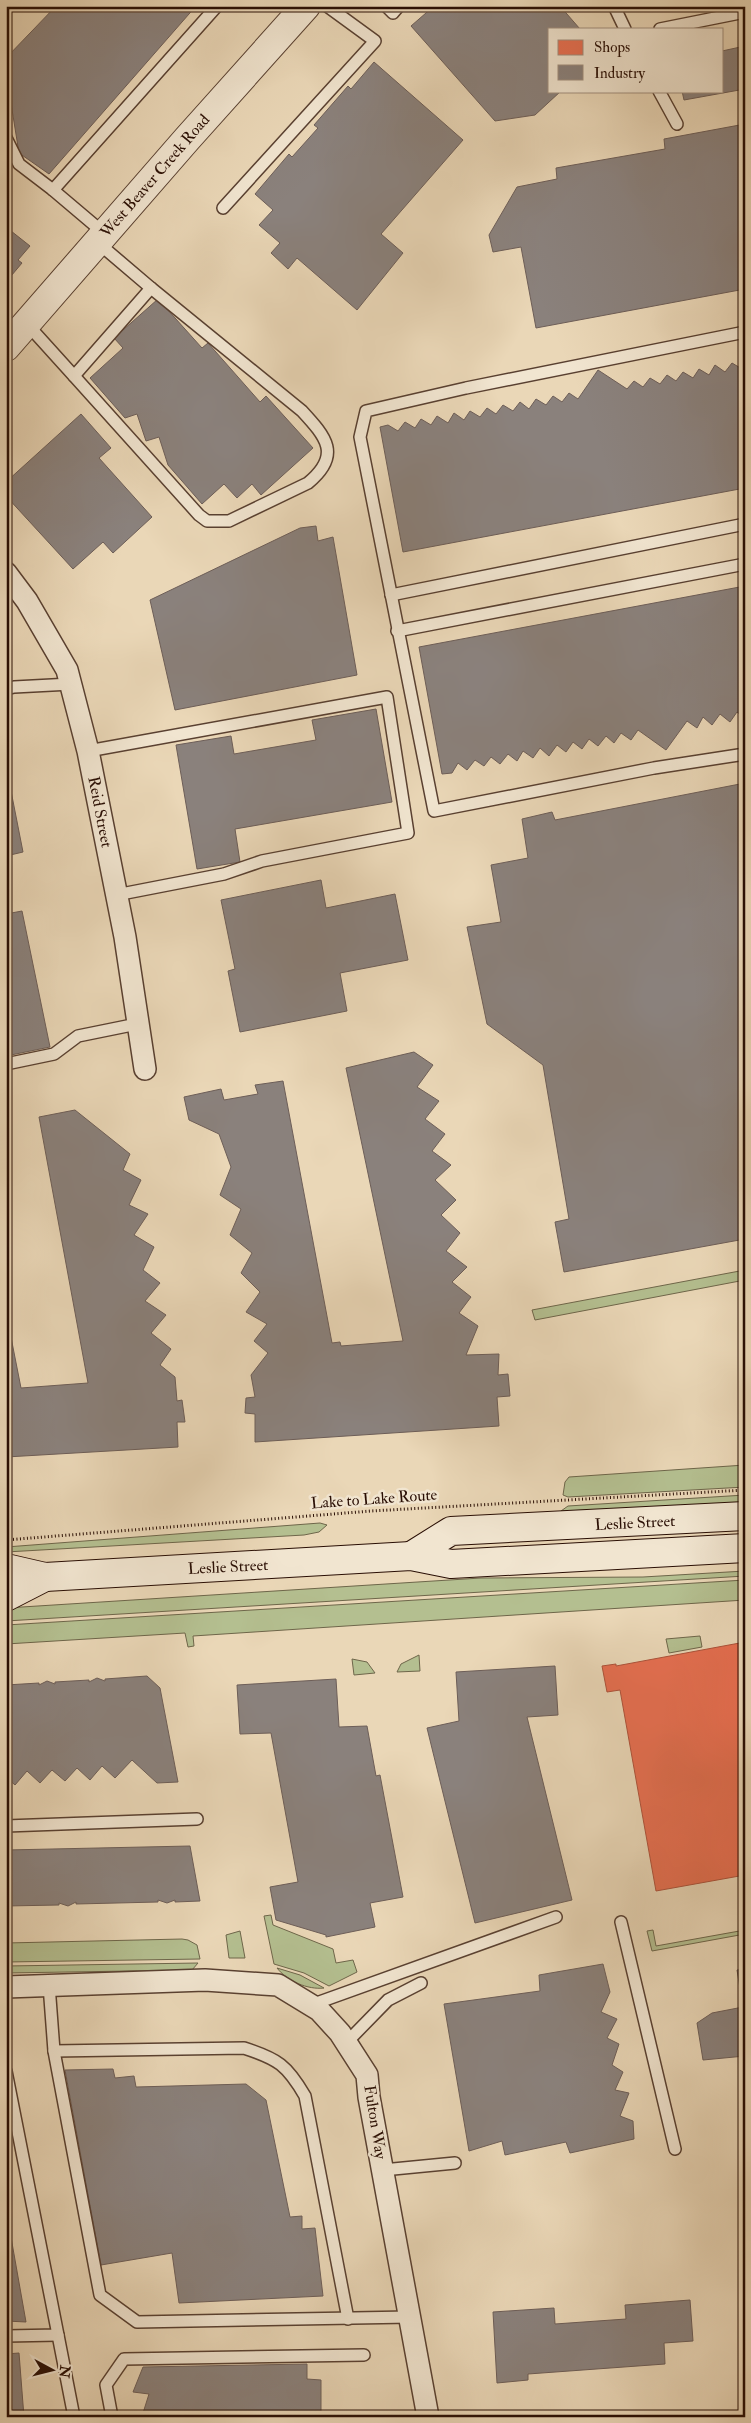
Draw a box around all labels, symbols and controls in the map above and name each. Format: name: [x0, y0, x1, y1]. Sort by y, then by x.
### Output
legend: [548, 28, 724, 92]
text: Shops: [594, 38, 630, 58]
text: Industry: [594, 64, 645, 83]
street label: West Beaver Creek Road: [95, 110, 214, 243]
street label: Reid Street: [83, 775, 117, 849]
street label: Lake to Lake Route: [310, 1485, 438, 1513]
street label: Leslie Street: [594, 1511, 676, 1535]
street label: Leslie Street: [187, 1555, 269, 1579]
street label: Fulton Way: [359, 2084, 391, 2161]
north arrow: [28, 2346, 78, 2396]
text: N: [55, 2363, 74, 2379]

